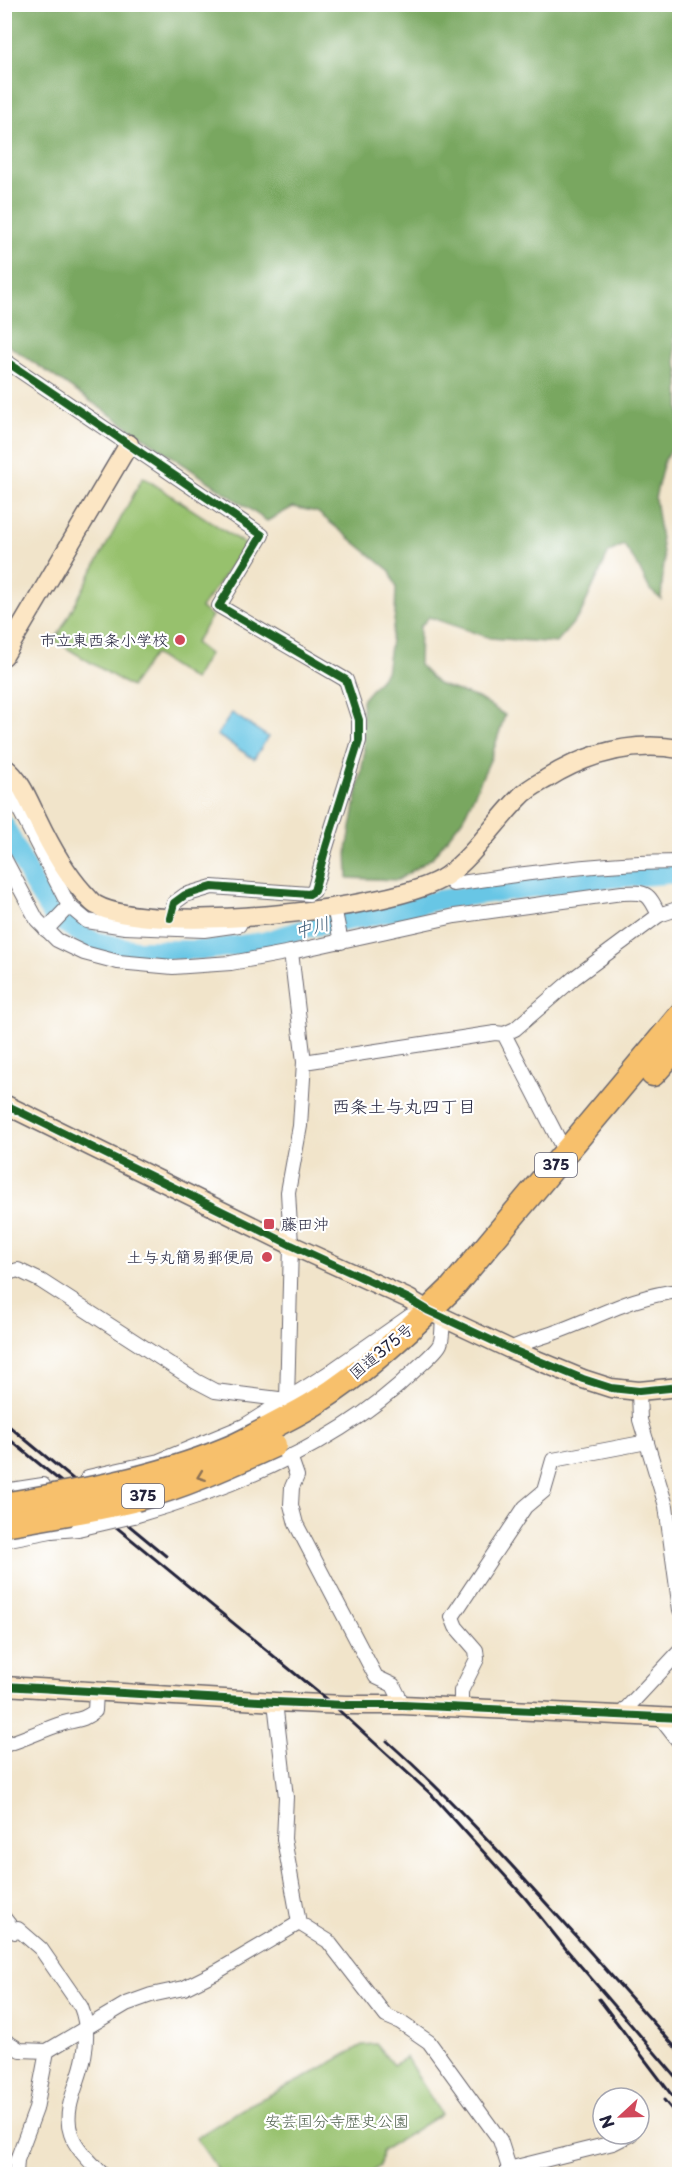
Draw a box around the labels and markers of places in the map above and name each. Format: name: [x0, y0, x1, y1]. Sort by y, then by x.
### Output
place label: 市立東西条小学校: [40, 627, 168, 651]
marker: 市立東西条小学校: [173, 633, 187, 647]
place label: 藤田沖: [281, 1211, 329, 1235]
marker: 藤田沖: [262, 1217, 276, 1231]
place label: 土与丸簡易郵便局: [127, 1244, 255, 1268]
marker: 土与丸簡易郵便局: [260, 1250, 274, 1264]

